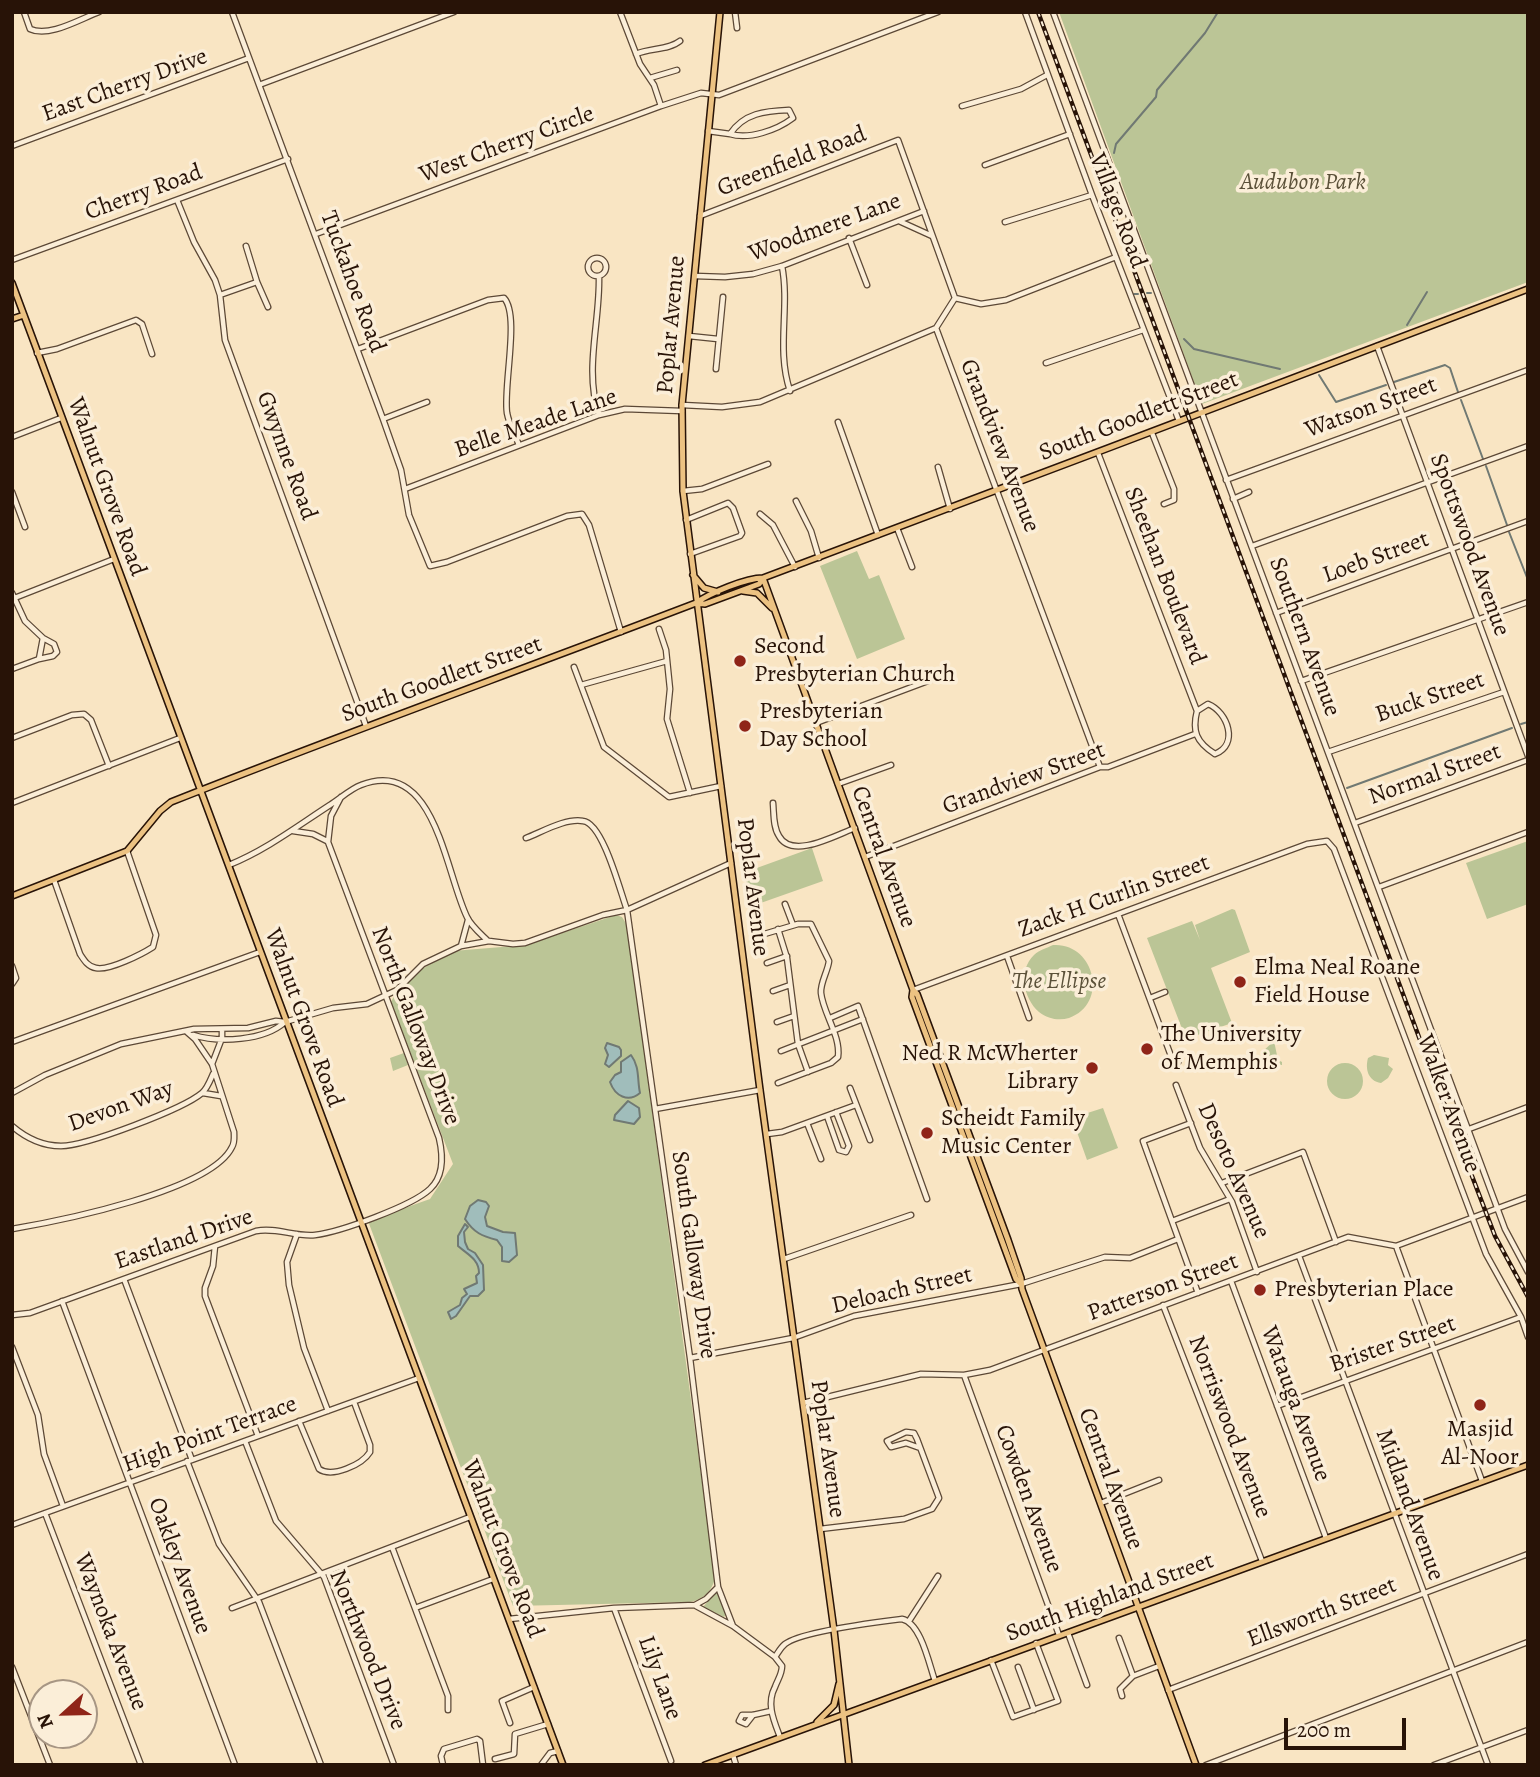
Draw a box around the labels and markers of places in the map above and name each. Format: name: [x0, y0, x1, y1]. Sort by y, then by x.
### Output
place label: Second Presbyterian Church: [754, 633, 955, 689]
marker: Second Presbyterian Church: [732, 653, 748, 669]
place label: Presbyterian Day School: [759, 698, 883, 754]
marker: Presbyterian Day School: [737, 718, 753, 734]
place label: Elma Neal Roane Field House: [1254, 954, 1420, 1010]
marker: Elma Neal Roane Field House: [1232, 974, 1248, 990]
place label: The University of Memphis: [1161, 1021, 1301, 1077]
place label: Ned R McWherter Library: [902, 1040, 1078, 1096]
marker: The University of Memphis: [1139, 1041, 1155, 1057]
marker: Ned R McWherter Library: [1084, 1060, 1100, 1076]
place label: Scheidt Family Music Center: [941, 1105, 1085, 1161]
marker: Scheidt Family Music Center: [919, 1125, 935, 1141]
place label: Presbyterian Place: [1274, 1276, 1453, 1304]
marker: Presbyterian Place: [1252, 1282, 1268, 1298]
marker: Masjid Al-Noor: [1472, 1397, 1488, 1413]
place label: Masjid Al-Noor: [1441, 1416, 1519, 1472]

